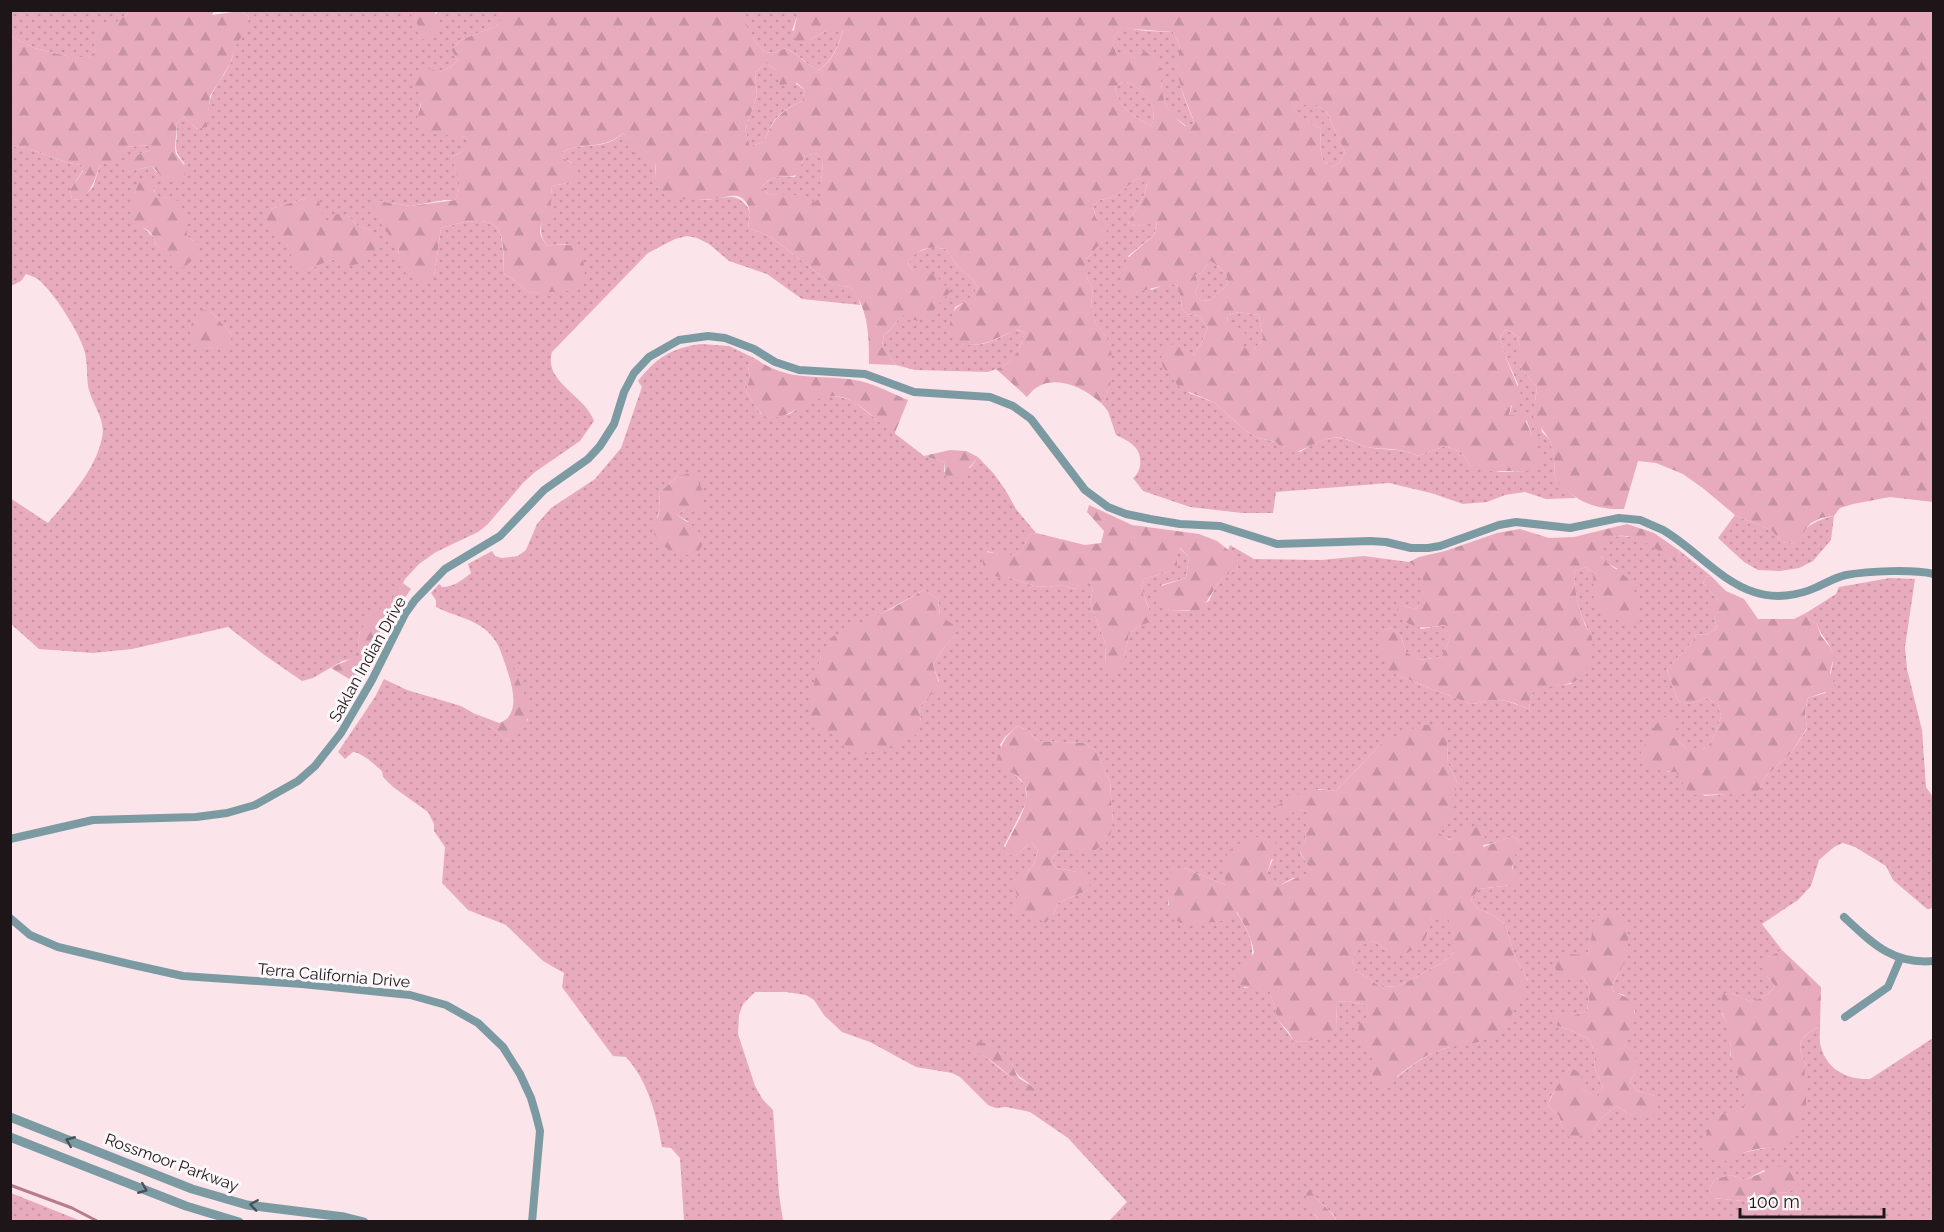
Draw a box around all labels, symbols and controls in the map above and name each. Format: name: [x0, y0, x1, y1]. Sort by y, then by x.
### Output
street label: Saklan Indian Drive: [325, 593, 410, 725]
street label: Terra California Drive: [257, 959, 411, 992]
street label: Rossmoor Parkway: [102, 1129, 242, 1196]
one-way arrow: [66, 1136, 77, 1148]
scale bar: [1740, 1181, 1884, 1219]
one-way arrow: [137, 1182, 148, 1195]
text: 100 m: [1749, 1191, 1800, 1212]
one-way arrow: [249, 1200, 259, 1212]

